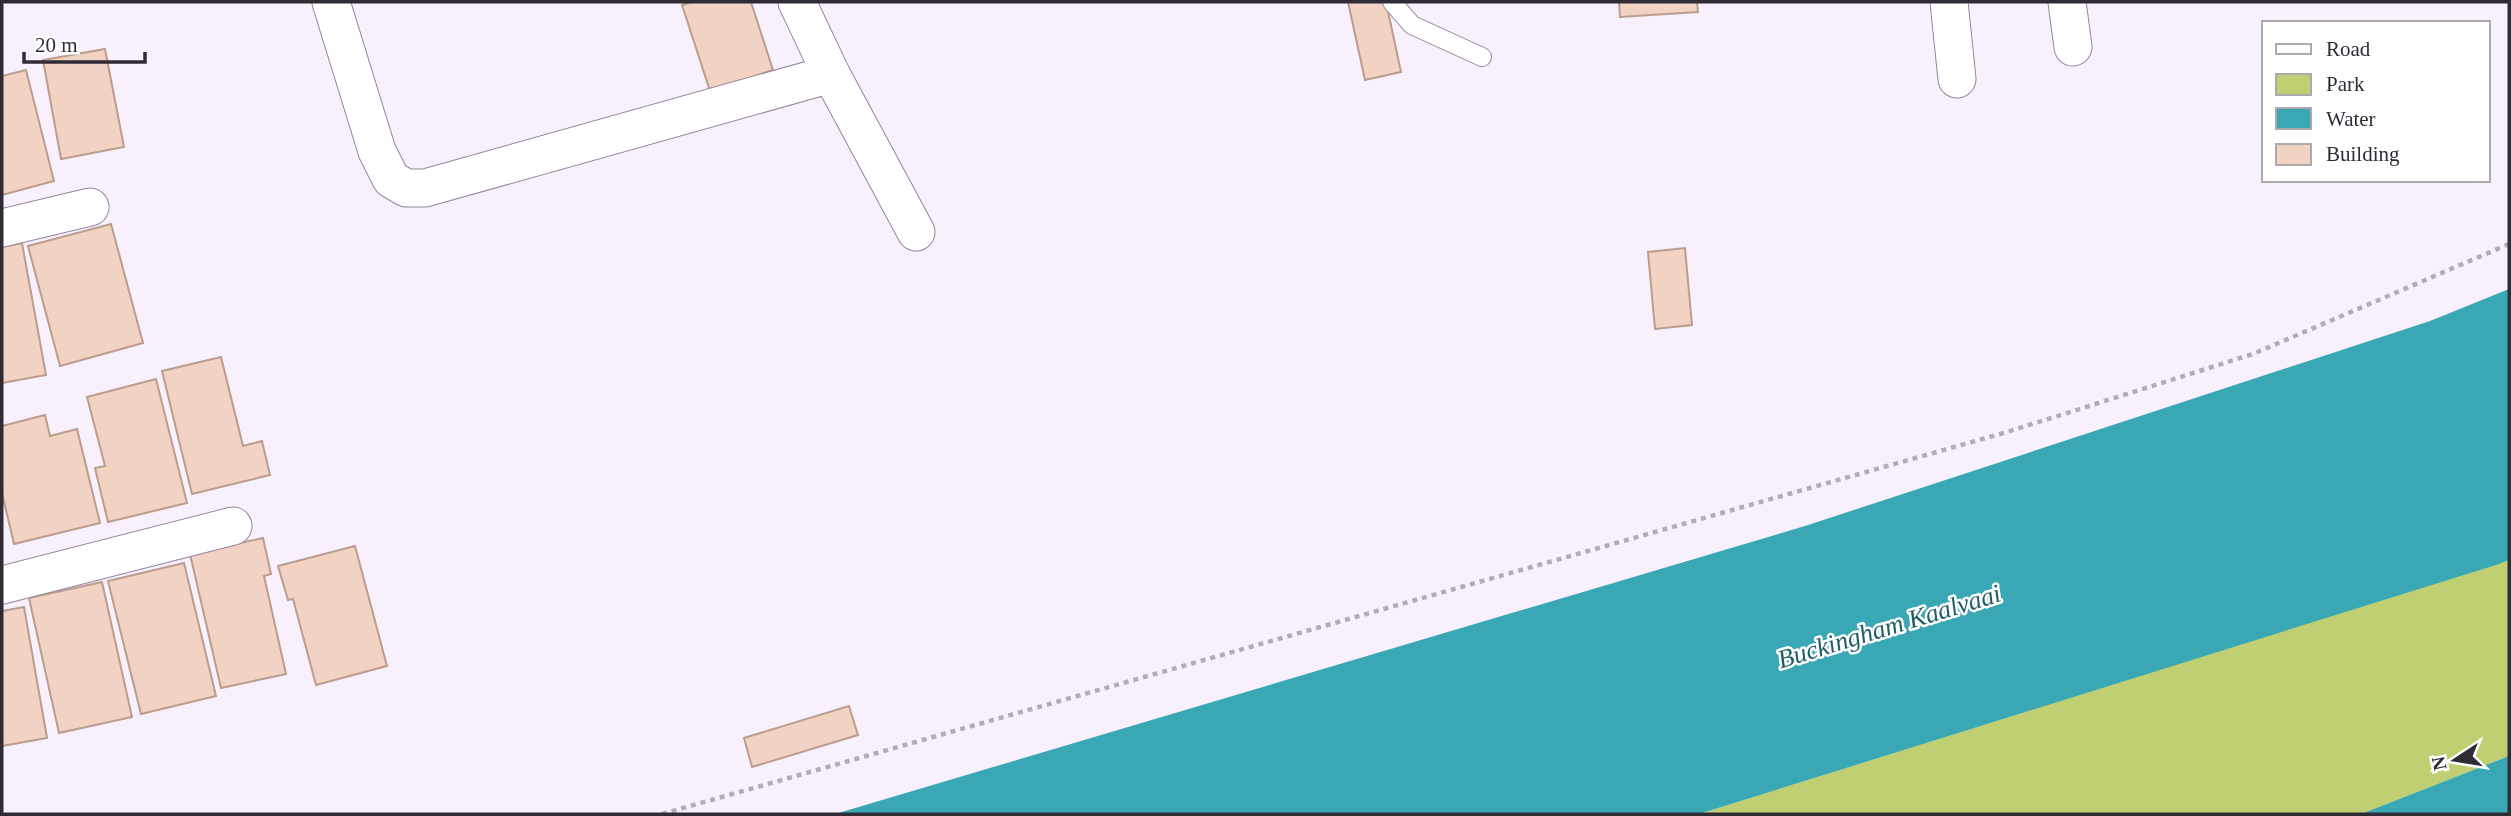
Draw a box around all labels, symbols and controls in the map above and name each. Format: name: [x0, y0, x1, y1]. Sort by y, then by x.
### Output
scale bar: [24, 21, 145, 65]
legend: [2262, 21, 2490, 182]
text: 20 m: [35, 33, 78, 57]
text: Road: [2326, 37, 2371, 61]
text: Park: [2326, 72, 2365, 96]
text: Water: [2326, 107, 2376, 131]
text: Building: [2326, 142, 2400, 166]
water label: Buckingham Kaalvaai: [1774, 579, 2004, 674]
north arrow: [2420, 725, 2490, 795]
text: N: [2427, 754, 2451, 772]

